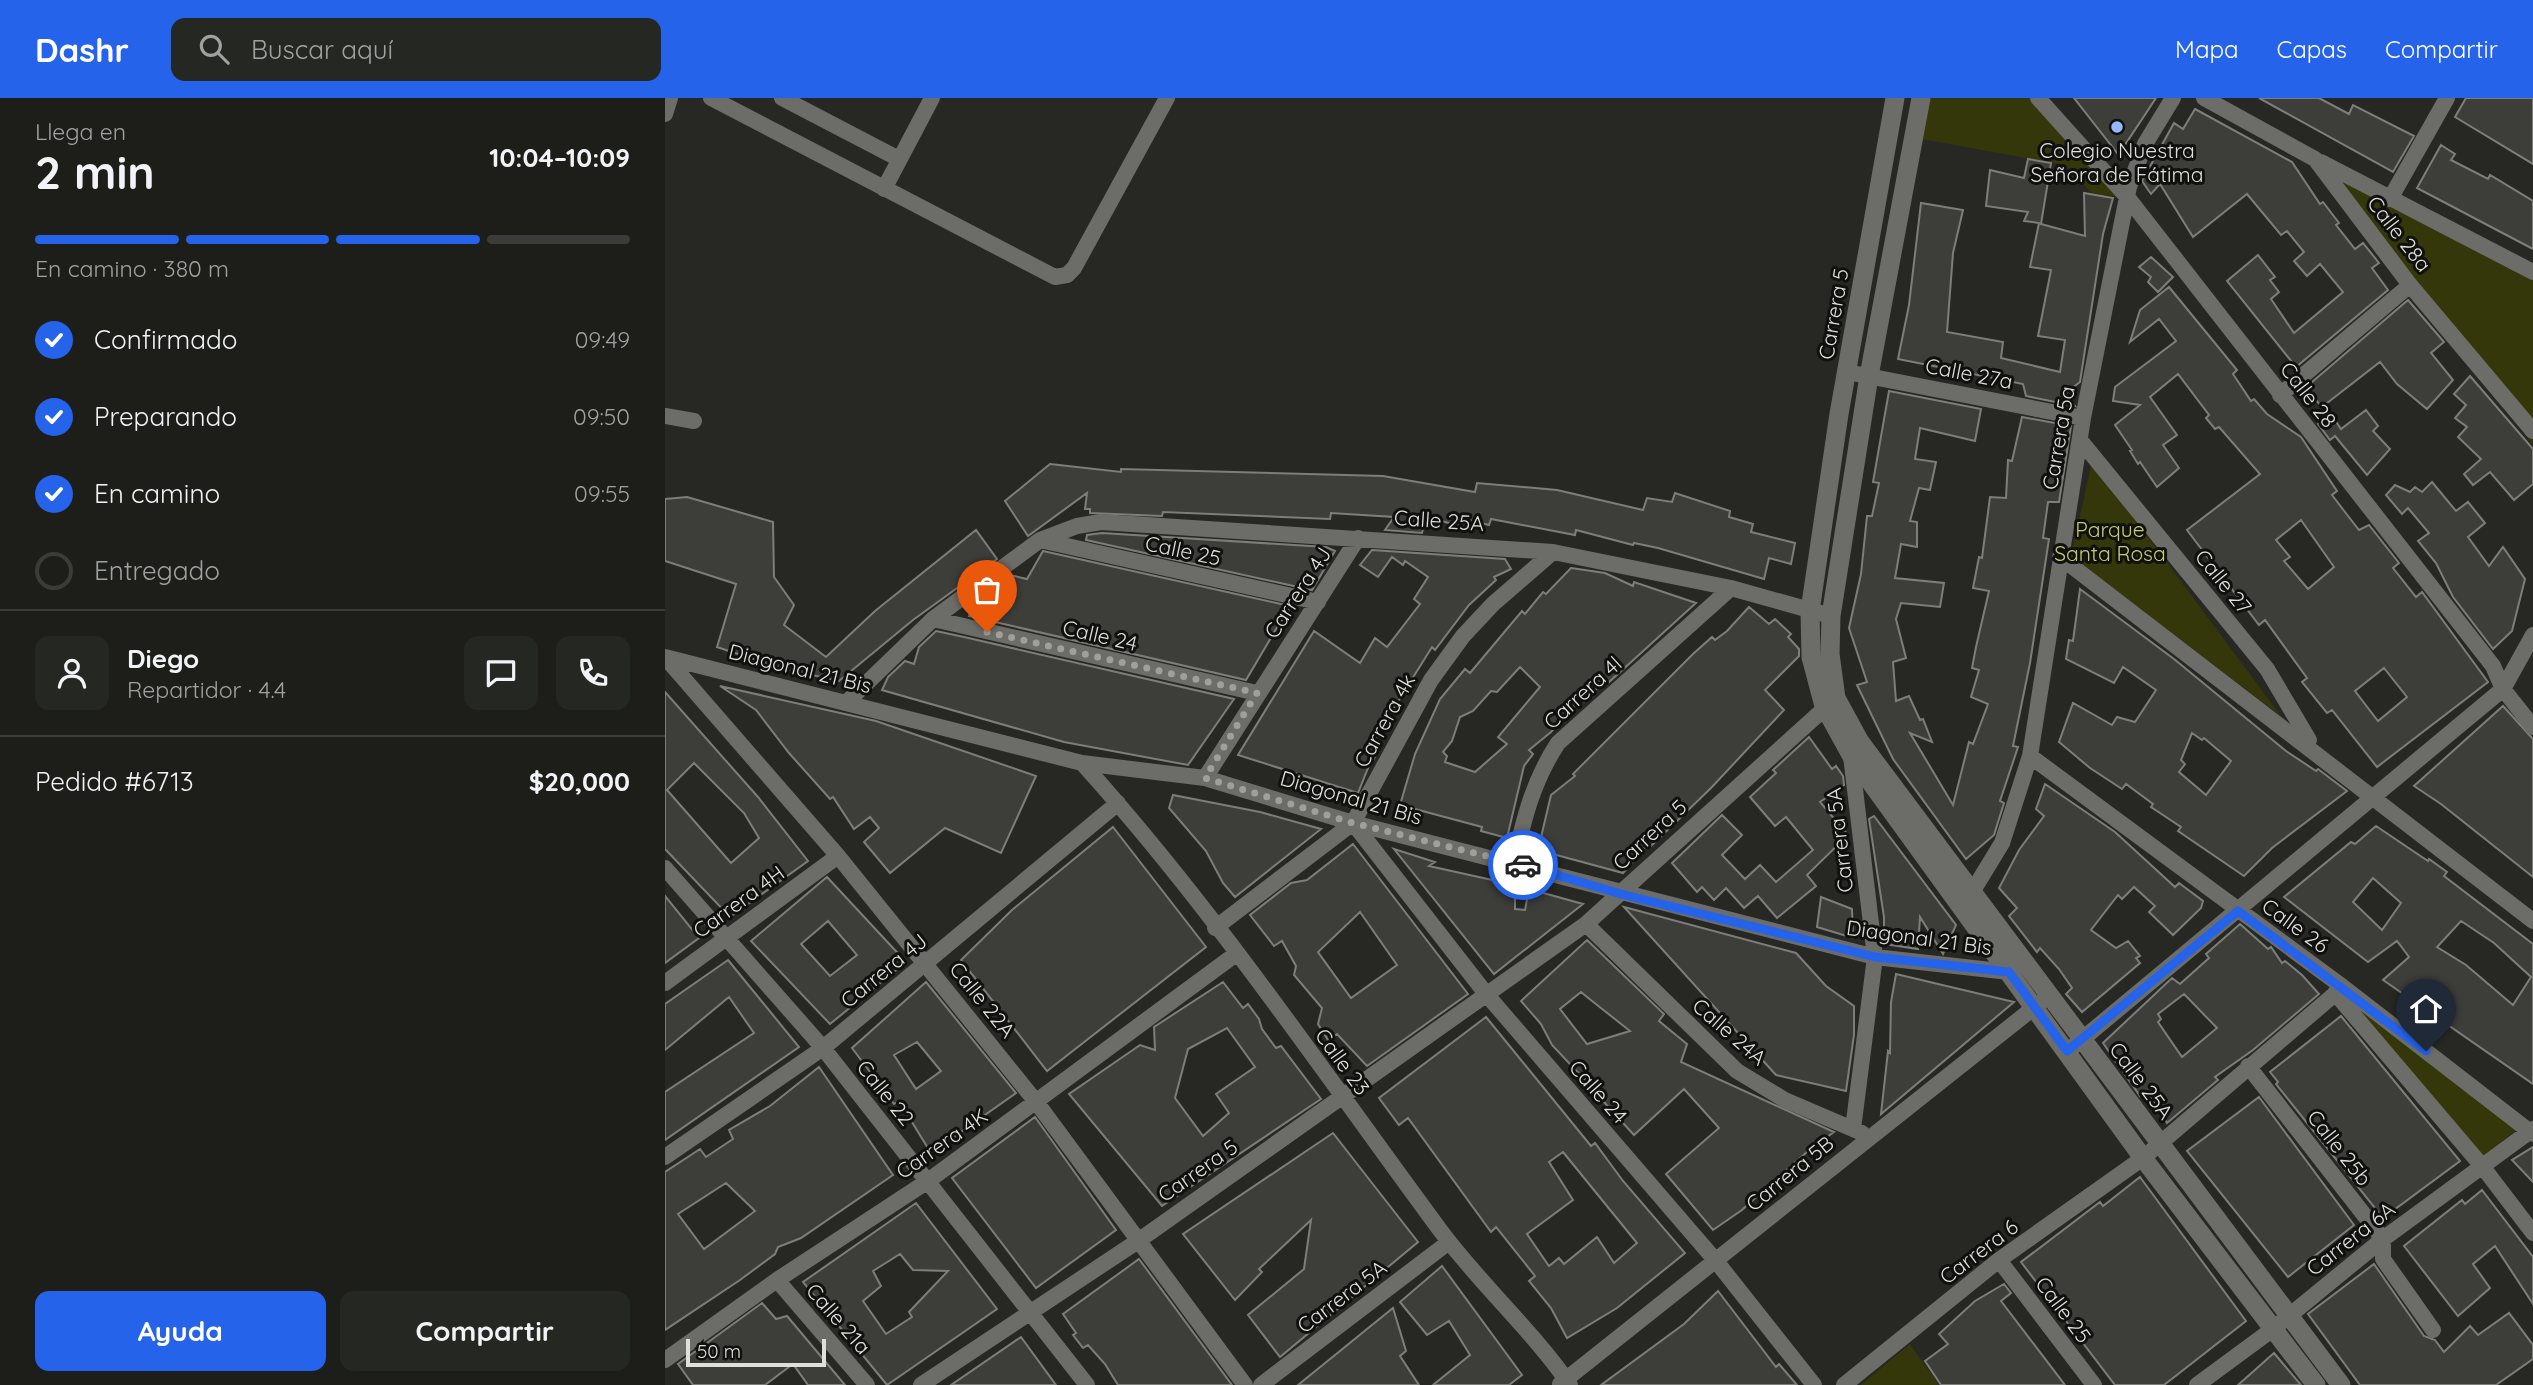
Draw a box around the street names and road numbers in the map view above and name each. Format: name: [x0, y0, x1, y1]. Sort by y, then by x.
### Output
street label: Calle 28a: [2362, 190, 2437, 277]
street label: Carrera 5: [1812, 266, 1854, 361]
street label: Calle 27a: [1923, 352, 2015, 394]
street label: Calle 28: [2275, 356, 2343, 433]
street label: Carrera 5a: [2036, 384, 2080, 492]
street label: Calle 25A: [1393, 504, 1485, 536]
street label: Calle 25: [1143, 529, 1223, 571]
street label: Carrera 4J: [1258, 542, 1336, 643]
street label: Calle 27: [2190, 544, 2258, 619]
street label: Calle 24: [1060, 614, 1140, 656]
street label: Diagonal 21 Bis: [726, 638, 874, 698]
street label: Carrera 4l: [1538, 650, 1627, 734]
street label: Carrera 4k: [1348, 669, 1420, 772]
street label: Diagonal 21 Bis: [1277, 764, 1425, 830]
street label: Carrera 5A: [1820, 786, 1858, 894]
street label: Carrera 5: [1607, 793, 1692, 875]
street label: Carrera 4H: [688, 859, 789, 943]
street label: Calle 26: [2257, 892, 2334, 958]
street label: Diagonal 21 Bis: [1845, 914, 1993, 960]
street label: Carrera 4J: [835, 928, 932, 1013]
street label: Calle 22A: [944, 956, 1021, 1043]
street label: Calle 24A: [1687, 992, 1772, 1070]
street label: Calle 23: [1310, 1023, 1376, 1100]
street label: Calle 25A: [2104, 1037, 2179, 1124]
street label: Calle 22: [852, 1054, 920, 1130]
street label: Calle 24: [1564, 1054, 1633, 1129]
street label: Carrera 4K: [891, 1102, 992, 1184]
street label: Calle 25b: [2302, 1104, 2378, 1191]
street label: Carrera 5B: [1740, 1130, 1839, 1216]
street label: Carrera 5: [1152, 1133, 1242, 1207]
street label: Carrera 6A: [2301, 1196, 2400, 1281]
street label: Carrera 6: [1934, 1213, 2023, 1289]
street label: Carrera 5A: [1292, 1254, 1391, 1338]
street label: Calle 25: [2030, 1271, 2097, 1348]
street label: Calle 21a: [801, 1278, 877, 1359]

